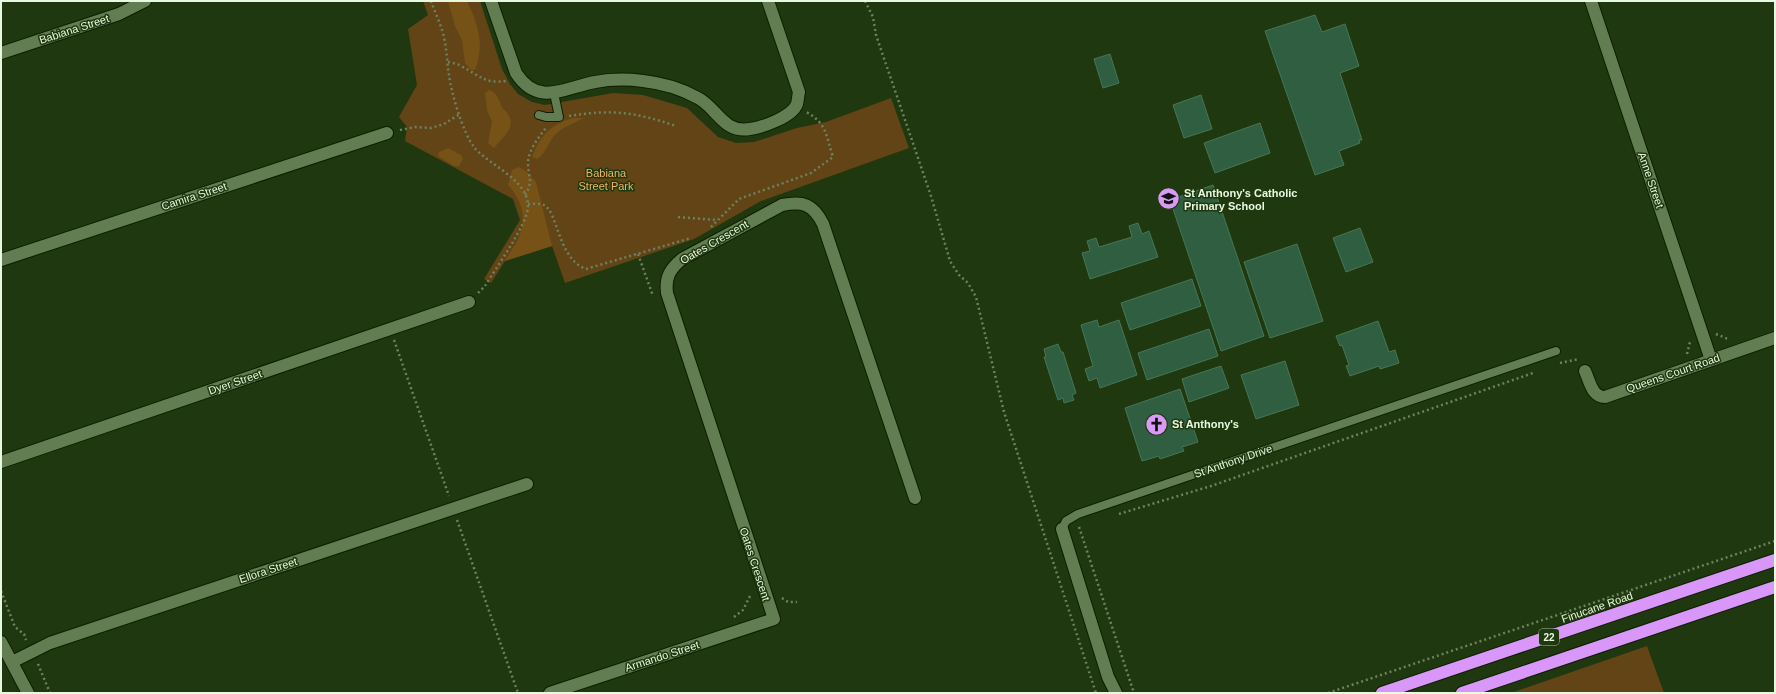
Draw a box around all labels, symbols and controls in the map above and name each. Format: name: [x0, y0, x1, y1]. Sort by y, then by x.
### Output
street label: Babiana Street: [38, 12, 110, 46]
street label: Anne Street: [1636, 151, 1666, 209]
park label: Babiana Street Park: [578, 167, 634, 192]
street label: Camira Street: [160, 180, 228, 212]
school or university icon: St Anthony's Catholic Primary School: [1156, 186, 1182, 212]
place label: St Anthony's Catholic Primary School: [1184, 187, 1297, 212]
street label: Oates Crescent: [678, 218, 750, 266]
street label: Queens Court Road: [1625, 351, 1721, 395]
street label: Dyer Street: [207, 367, 263, 397]
church icon: St Anthony's: [1143, 411, 1169, 437]
place label: St Anthony's: [1172, 418, 1239, 430]
street label: St Anthony Drive: [1192, 442, 1274, 480]
street label: Oates Crescent: [737, 526, 773, 602]
street label: Ellora Street: [237, 555, 299, 585]
street label: Finucane Road: [1560, 589, 1634, 625]
road number: 22: [1539, 629, 1559, 645]
street label: Armando Street: [624, 638, 700, 674]

